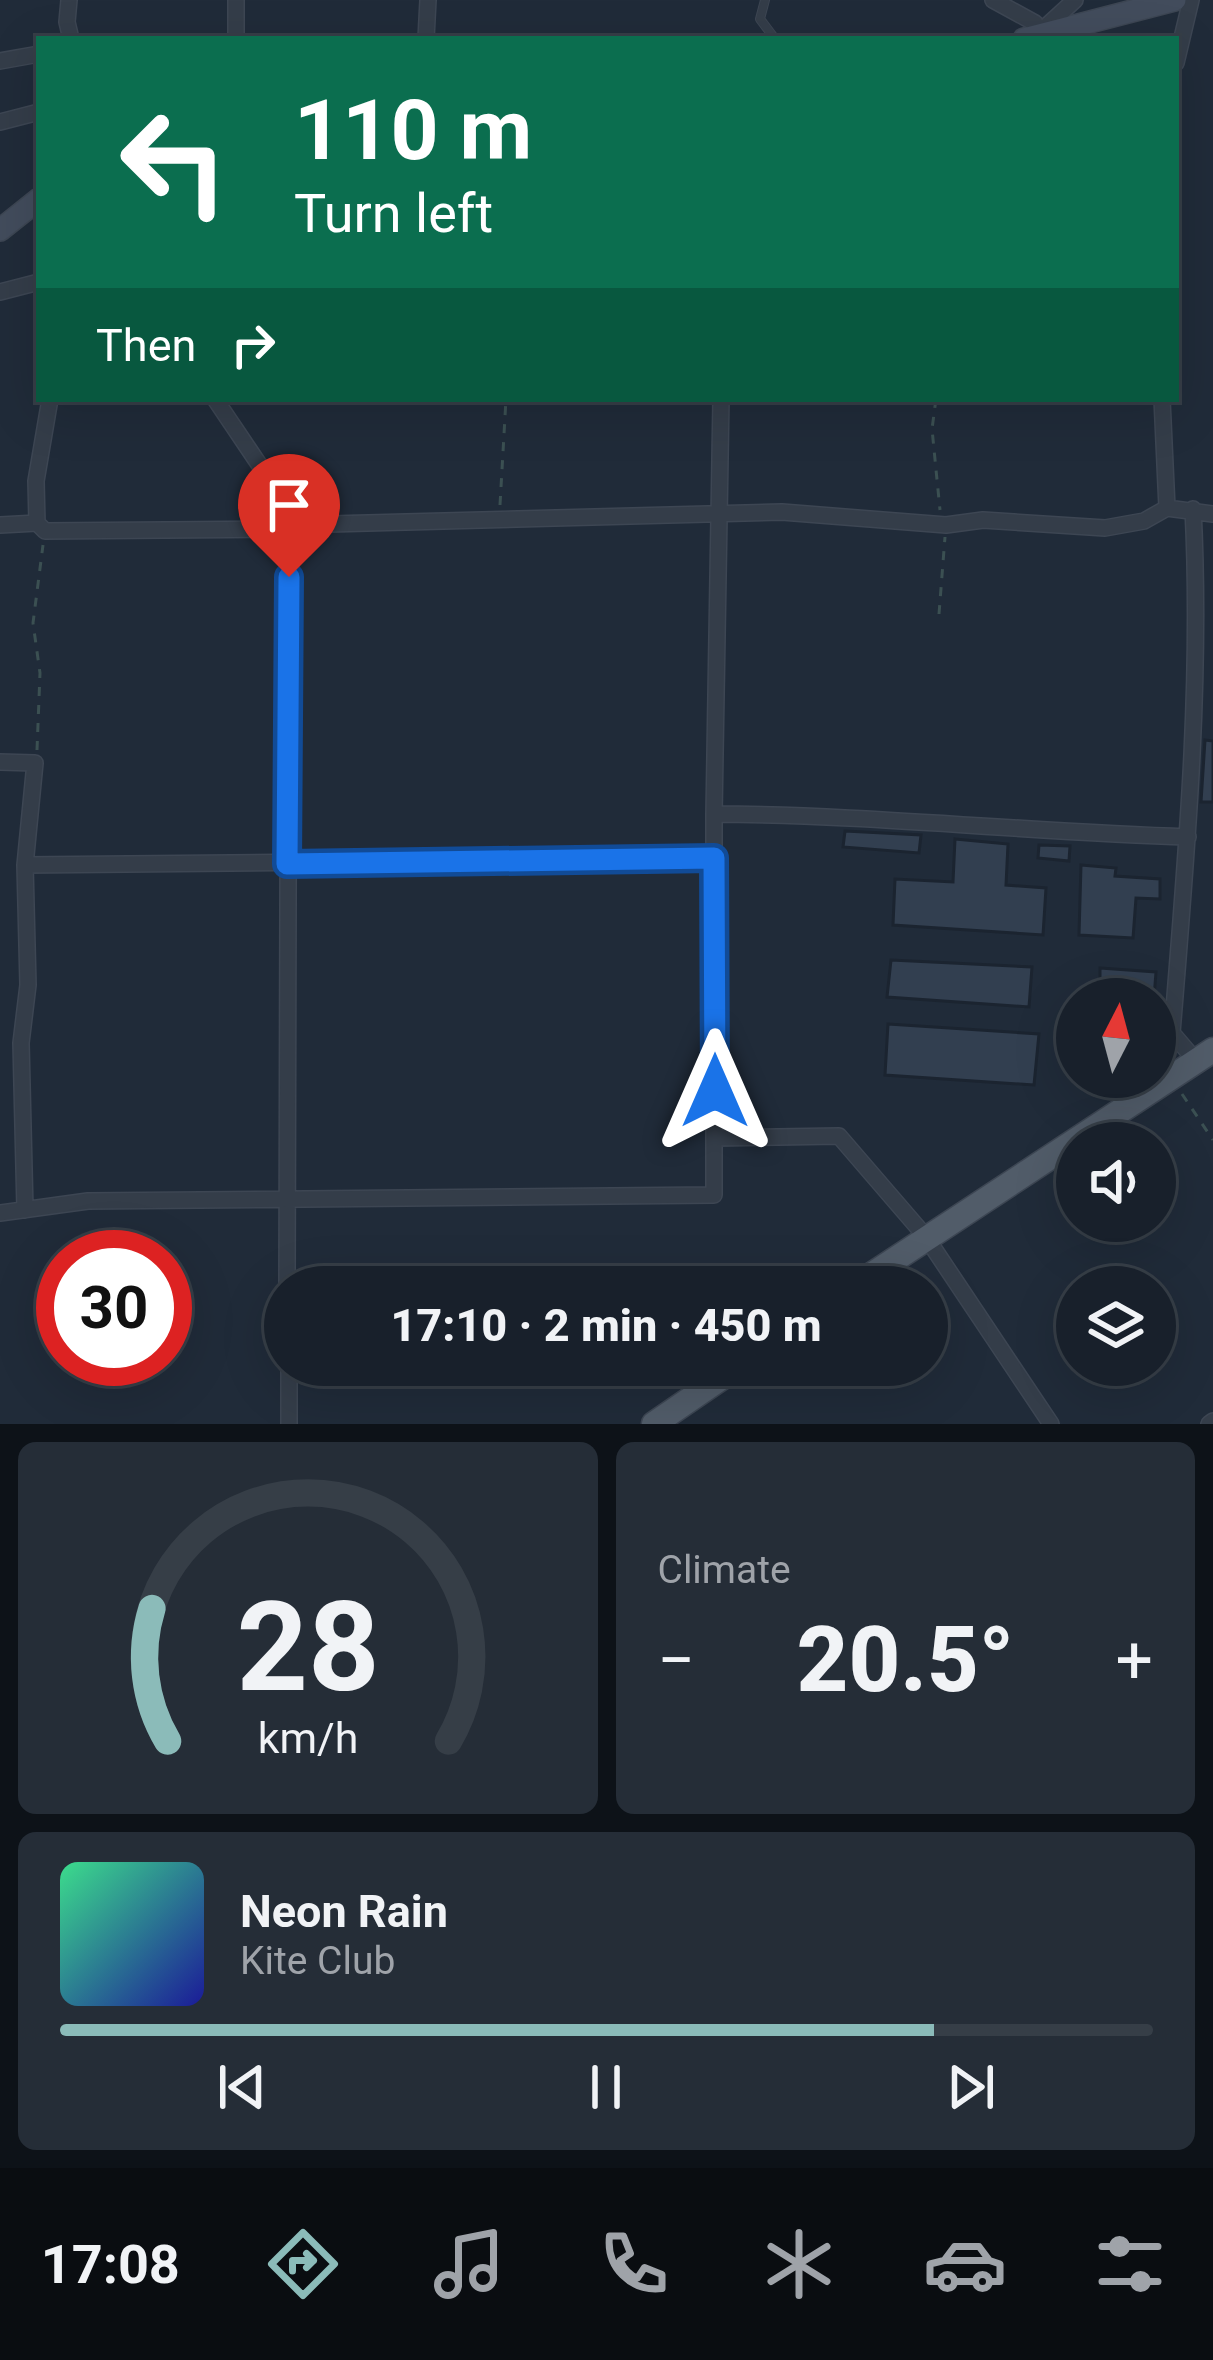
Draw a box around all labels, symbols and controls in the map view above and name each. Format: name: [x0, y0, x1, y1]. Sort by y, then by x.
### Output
text: 110 m: [294, 81, 532, 180]
icon: left: [96, 84, 252, 240]
text: Turn left: [294, 182, 493, 245]
icon: right: [220, 312, 286, 378]
text: Then: [96, 319, 196, 372]
pin: [238, 454, 340, 577]
icon: arrive: [256, 472, 322, 538]
north arrow: [1056, 978, 1176, 1098]
map controls: [1056, 978, 1176, 1386]
position arrow: [652, 1028, 778, 1154]
button: sound: [1056, 1122, 1176, 1242]
speed limit sign: 30: [36, 1230, 192, 1386]
button: layers: [1056, 1266, 1176, 1386]
text: 17:10 · 2 min · 450 m: [390, 1299, 822, 1352]
text: Climate: [658, 1547, 791, 1593]
text: 28: [236, 1574, 379, 1720]
text: 20.5°: [797, 1608, 1014, 1713]
text: −: [658, 1622, 695, 1699]
text: +: [1116, 1622, 1153, 1699]
text: km/h: [257, 1713, 358, 1763]
text: Neon Rain: [240, 1885, 448, 1938]
text: Kite Club: [240, 1938, 395, 1984]
icon: previous: [209, 2054, 275, 2120]
icon: pause: [573, 2054, 639, 2120]
icon: next: [938, 2054, 1004, 2120]
icon: directions: [261, 2222, 345, 2306]
icon: music: [427, 2222, 511, 2306]
icon: phone: [592, 2222, 676, 2306]
icon: climate: [757, 2222, 841, 2306]
icon: car: [923, 2222, 1007, 2306]
icon: filters: [1088, 2222, 1172, 2306]
text: 17:08: [41, 2233, 180, 2296]

